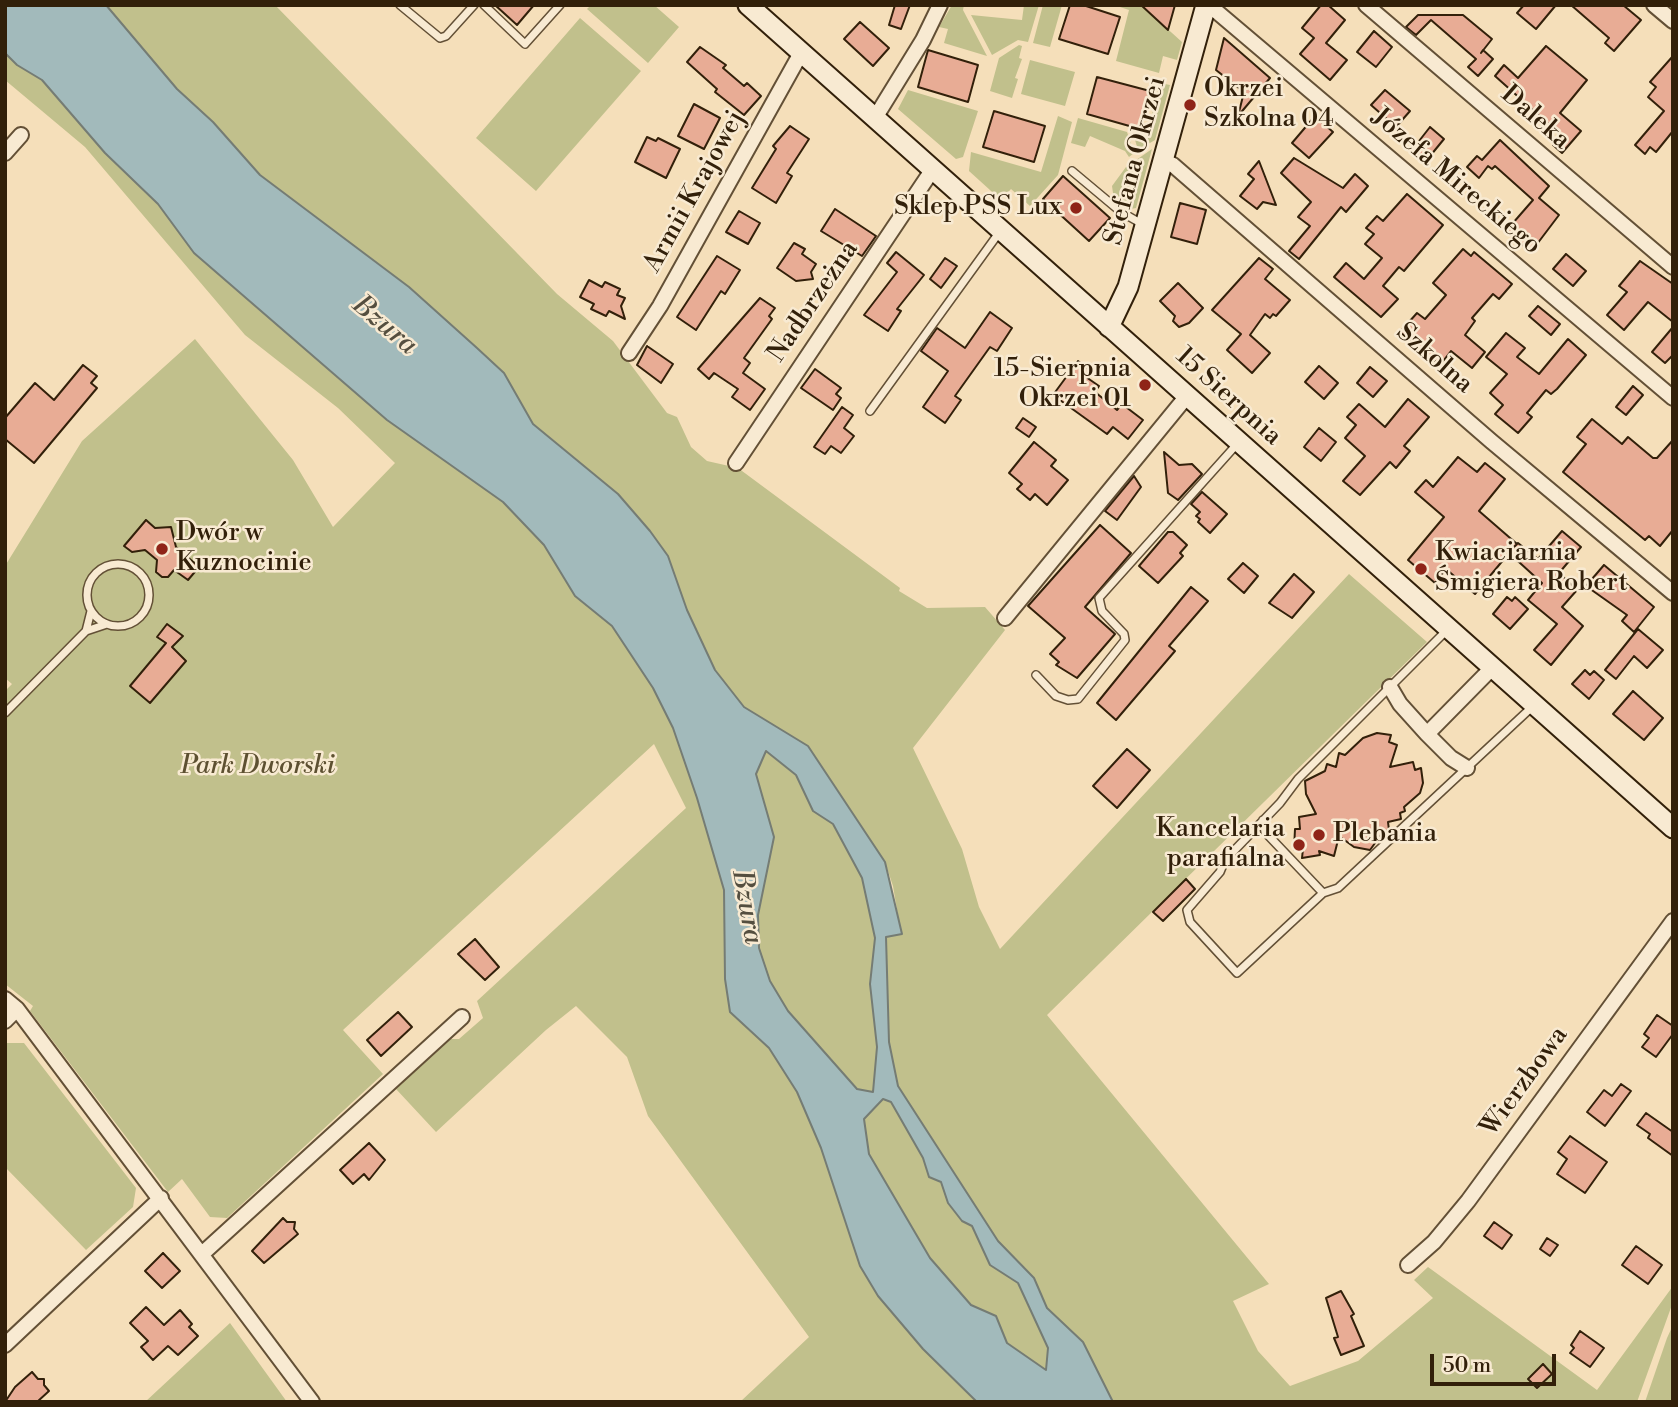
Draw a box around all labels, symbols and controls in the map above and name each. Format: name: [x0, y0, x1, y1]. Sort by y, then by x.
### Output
street label: Stefana Okrzei: [1099, 73, 1173, 249]
place label: Okrzei Szkolna 04: [1204, 74, 1334, 136]
street label: Daleka: [1494, 79, 1576, 157]
marker: Okrzei Szkolna 04: [1182, 97, 1198, 113]
street label: Józefa Mireckiego: [1365, 102, 1547, 262]
street label: Armii Krajowej: [638, 106, 752, 278]
place label: Sklep PSS Lux: [894, 192, 1062, 224]
marker: Sklep PSS Lux: [1068, 200, 1084, 216]
street label: Nadbrzeżna: [762, 235, 866, 369]
water label: Bzura: [345, 289, 423, 363]
street label: Szkolna: [1389, 317, 1479, 401]
street label: 15 Sierpnia: [1169, 341, 1287, 453]
place label: 15-Sierpnia Okrzei 01: [994, 354, 1131, 416]
marker: 15-Sierpnia Okrzei 01: [1137, 377, 1153, 393]
place label: Dwór w Kuznocinie: [176, 518, 312, 580]
place label: Kwiaciarnia Śmigiera Robert: [1435, 538, 1628, 600]
marker: Dwór w Kuznocinie: [154, 541, 170, 557]
marker: Kwiaciarnia Śmigiera Robert: [1413, 561, 1429, 577]
park label: Park Dworski: [181, 751, 335, 783]
place label: Kancelaria parafialna: [1156, 814, 1285, 876]
place label: Plebania: [1333, 819, 1437, 851]
marker: Plebania: [1311, 827, 1327, 843]
marker: Kancelaria parafialna: [1291, 837, 1307, 853]
water label: Bzura: [723, 867, 769, 947]
street label: Wierzbowa: [1475, 1021, 1575, 1143]
scale bar: [1433, 1340, 1559, 1384]
text: 50 m: [1443, 1353, 1491, 1379]

